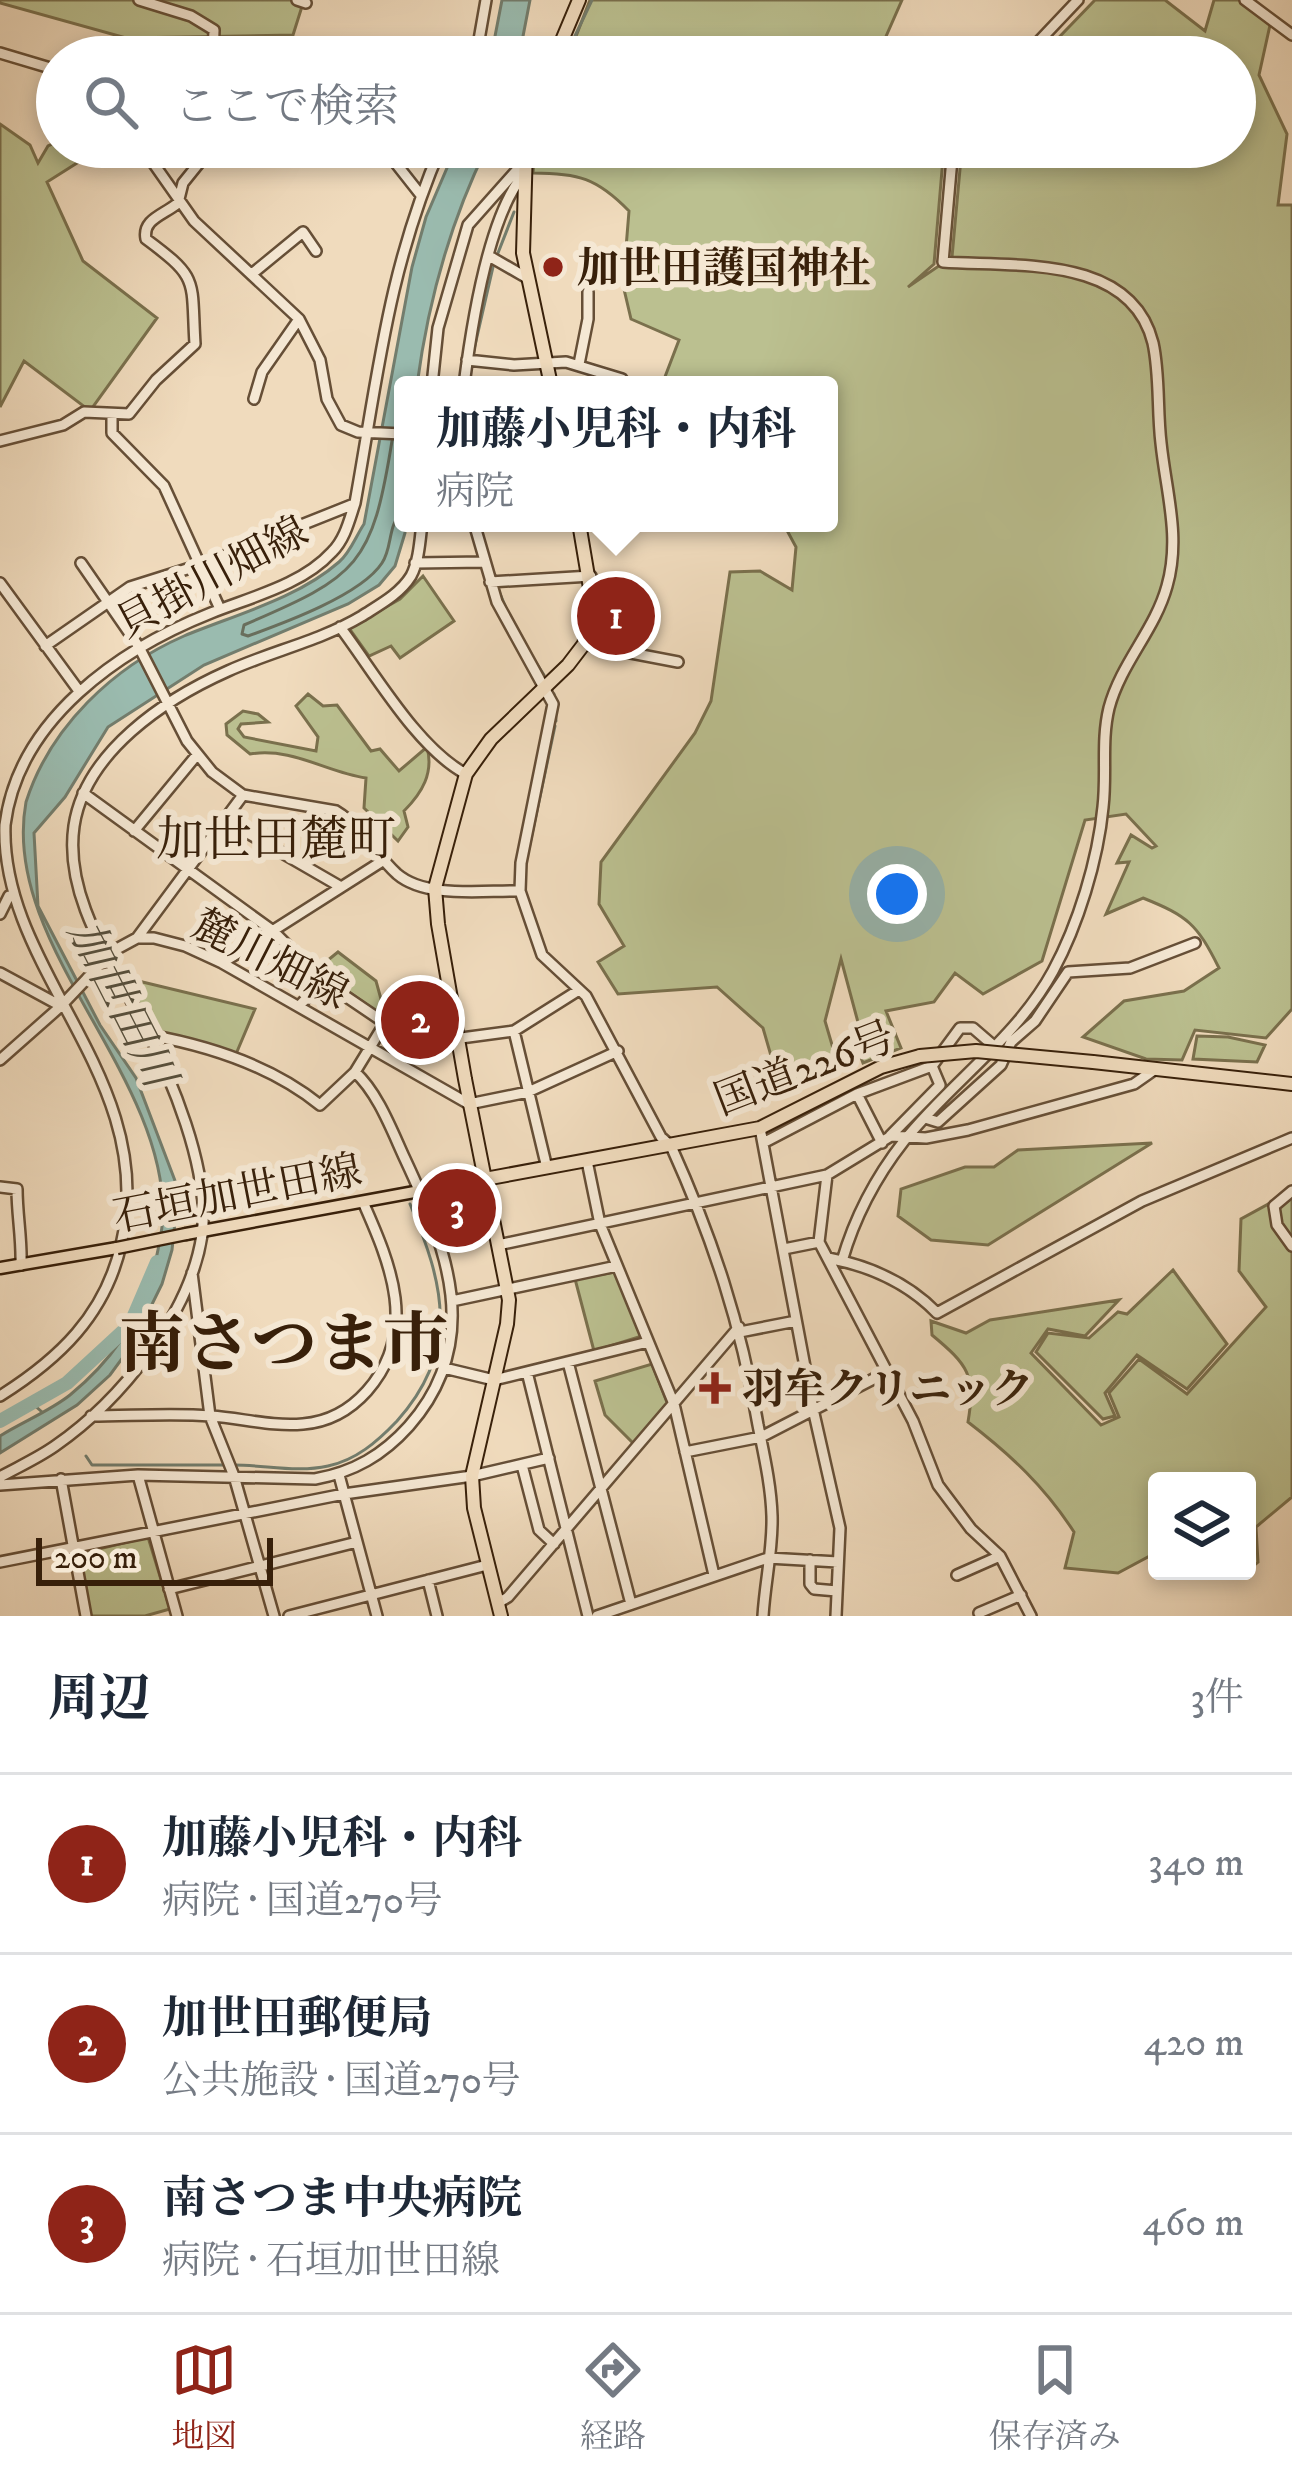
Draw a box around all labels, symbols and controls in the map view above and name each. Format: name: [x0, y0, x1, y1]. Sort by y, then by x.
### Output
search box: [36, 36, 1256, 168]
icon: search: [78, 69, 144, 135]
text: ここで検索: [174, 80, 399, 136]
place label: 加世田護国神社: [577, 244, 871, 296]
marker: 加世田護国神社: [540, 254, 566, 280]
popup: [394, 376, 838, 532]
text: 加藤小児科・内科: [436, 403, 796, 459]
text: 病院: [436, 468, 514, 517]
street label: 貝掛川畑線: [107, 506, 317, 651]
pin: 1: [577, 571, 655, 661]
district label: 加世田麓町: [156, 811, 396, 871]
your location: [867, 864, 927, 924]
street label: 麓川畑線: [183, 899, 356, 1022]
water label: 加世田川: [55, 911, 188, 1102]
pin: 2: [381, 975, 459, 1065]
street label: 国道226号: [707, 1012, 903, 1128]
street label: 石垣加世田線: [109, 1145, 366, 1245]
pin: 3: [418, 1163, 496, 1253]
district label: 南さつま市: [119, 1306, 449, 1388]
place label: 羽牟クリニック: [742, 1365, 1033, 1417]
marker: 羽牟クリニック: [699, 1372, 731, 1404]
map controls: [1148, 1472, 1256, 1580]
button: layers: [1148, 1472, 1256, 1580]
scale bar: [36, 1532, 273, 1585]
text: 200 m: [54, 1538, 138, 1579]
text: 周辺: [48, 1668, 150, 1732]
text: 3件: [1190, 1674, 1244, 1723]
text: 加藤小児科・内科: [162, 1812, 522, 1868]
text: 1: [80, 1839, 94, 1888]
text: 340 m: [1148, 1839, 1244, 1888]
text: 病院 · 国道270号: [162, 1877, 443, 1926]
text: 加世田郵便局: [162, 1992, 432, 2048]
text: 2: [77, 2019, 97, 2068]
text: 420 m: [1144, 2019, 1244, 2068]
text: 公共施設 · 国道270号: [162, 2057, 521, 2106]
text: 南さつま中央病院: [162, 2172, 522, 2228]
text: 3: [80, 2199, 94, 2248]
text: 460 m: [1143, 2199, 1244, 2248]
text: 病院 · 石垣加世田線: [162, 2237, 500, 2286]
tab: 地図: [171, 2337, 237, 2458]
tab: 経路: [580, 2337, 646, 2458]
tab: 保存済み: [989, 2337, 1121, 2458]

